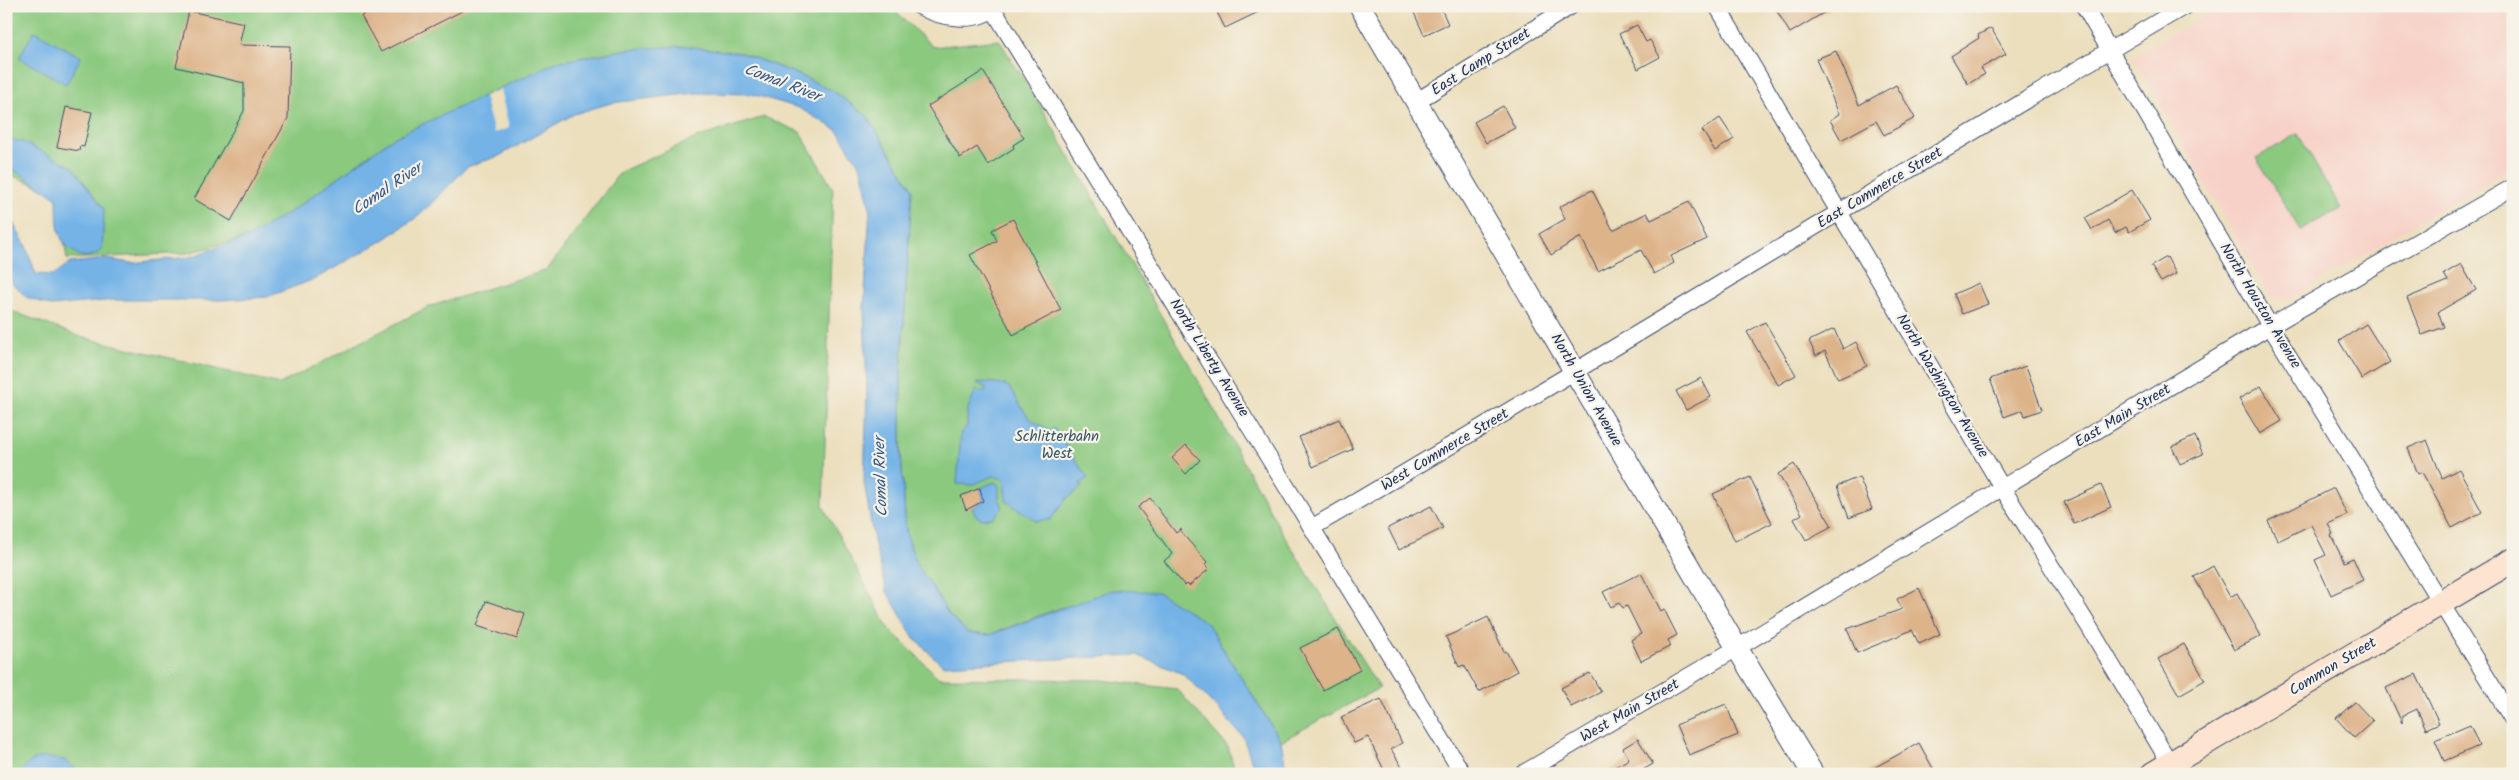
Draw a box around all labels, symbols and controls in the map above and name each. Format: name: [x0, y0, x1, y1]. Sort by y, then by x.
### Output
street label: East Camp Street: [1427, 22, 1536, 102]
water label: Comal River: [740, 57, 827, 110]
street label: East Commerce Street: [1813, 141, 1948, 235]
water label: Comal River: [347, 154, 430, 222]
street label: North Houston Avenue: [2213, 239, 2307, 374]
street label: North Liberty Avenue: [1163, 294, 1255, 422]
street label: North Washington Avenue: [1889, 309, 1995, 463]
street label: North Union Avenue: [1544, 329, 1628, 451]
street label: East Main Street: [2070, 378, 2176, 454]
street label: West Commerce Street: [1376, 402, 1514, 498]
park label: Schlitterbahn West: [1015, 425, 1099, 466]
water label: Comal River: [867, 433, 895, 517]
street label: Common Street: [2285, 631, 2382, 703]
street label: West Main Street: [1576, 673, 1684, 749]

